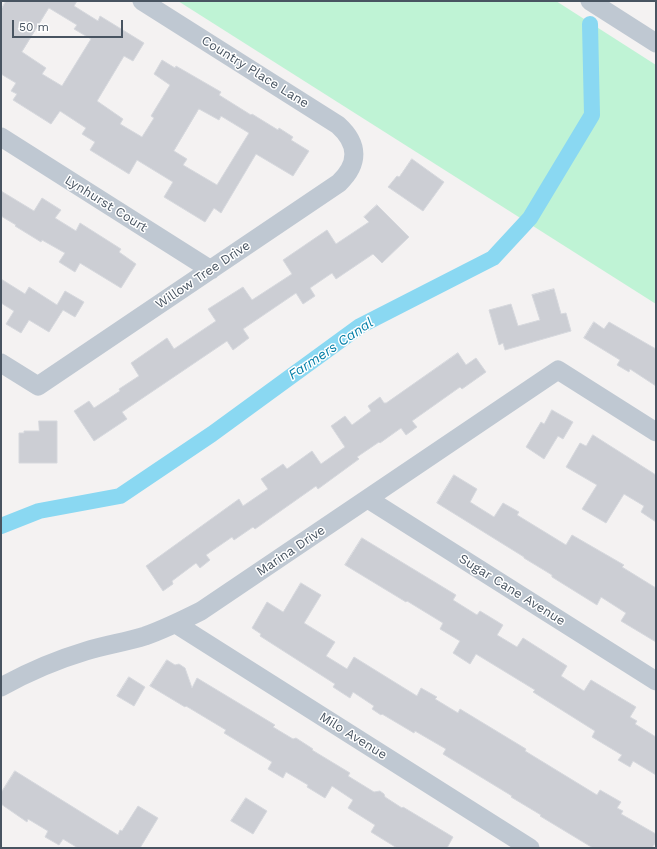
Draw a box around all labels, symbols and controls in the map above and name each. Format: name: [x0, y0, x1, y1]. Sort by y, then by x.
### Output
scale bar: [14, 12, 125, 38]
text: 50 m: [19, 20, 49, 34]
street label: Country Place Lane: [198, 33, 312, 111]
street label: Lynhurst Court: [62, 172, 150, 236]
street label: Willow Tree Drive: [153, 238, 253, 312]
water label: Farmers Canal: [285, 314, 377, 384]
street label: Marina Drive: [254, 522, 328, 580]
street label: Sugar Cane Avenue: [456, 551, 568, 629]
street label: Milo Avenue: [316, 709, 390, 763]

